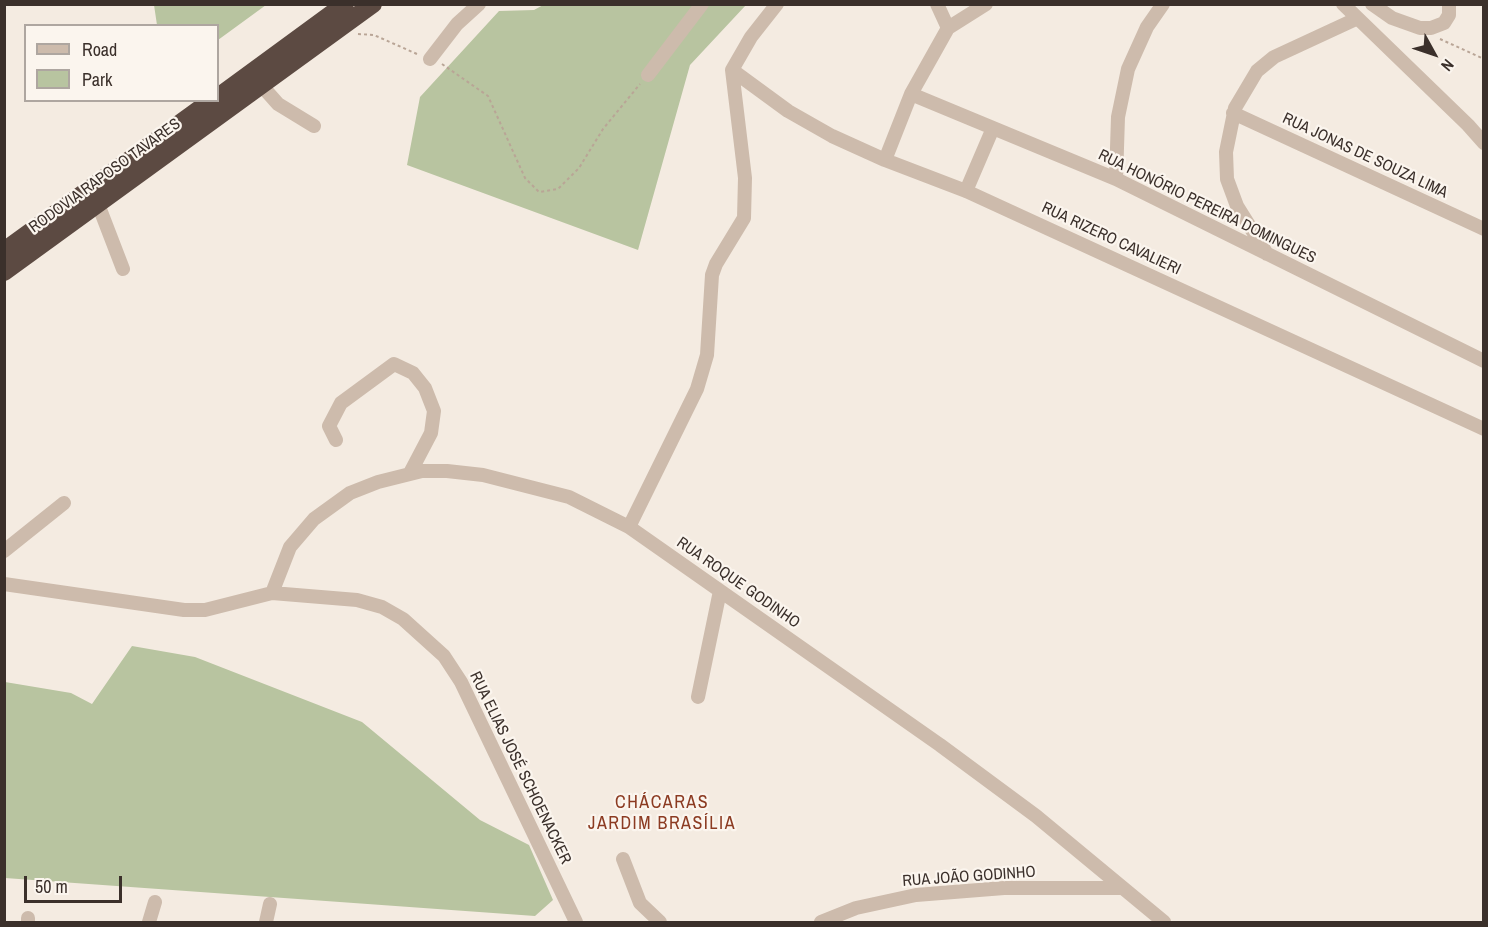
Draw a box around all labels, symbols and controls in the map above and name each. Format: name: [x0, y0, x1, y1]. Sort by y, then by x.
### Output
legend: [24, 24, 219, 102]
north arrow: [1404, 24, 1464, 84]
text: Road: [82, 37, 117, 62]
text: N: [1436, 55, 1459, 76]
text: Park: [82, 67, 112, 92]
street label: RUA JONAS DE SOUZA LIMA: [1279, 109, 1451, 203]
street label: RODOVIA RAPOSO TAVARES: [26, 115, 184, 237]
street label: RUA HONÓRIO PEREIRA DOMINGUES: [1095, 146, 1319, 268]
street label: RUA RIZERO CAVALIERI: [1038, 198, 1184, 280]
street label: RUA ROQUE GODINHO: [673, 533, 803, 633]
street label: RUA ELIAS JOSÉ SCHOENACKER: [465, 669, 575, 867]
district label: CHÁCARAS JARDIM BRASÍLIA: [588, 792, 736, 834]
street label: RUA JOÃO GODINHO: [902, 863, 1036, 891]
scale bar: [27, 864, 124, 902]
text: 50 m: [35, 874, 68, 899]

